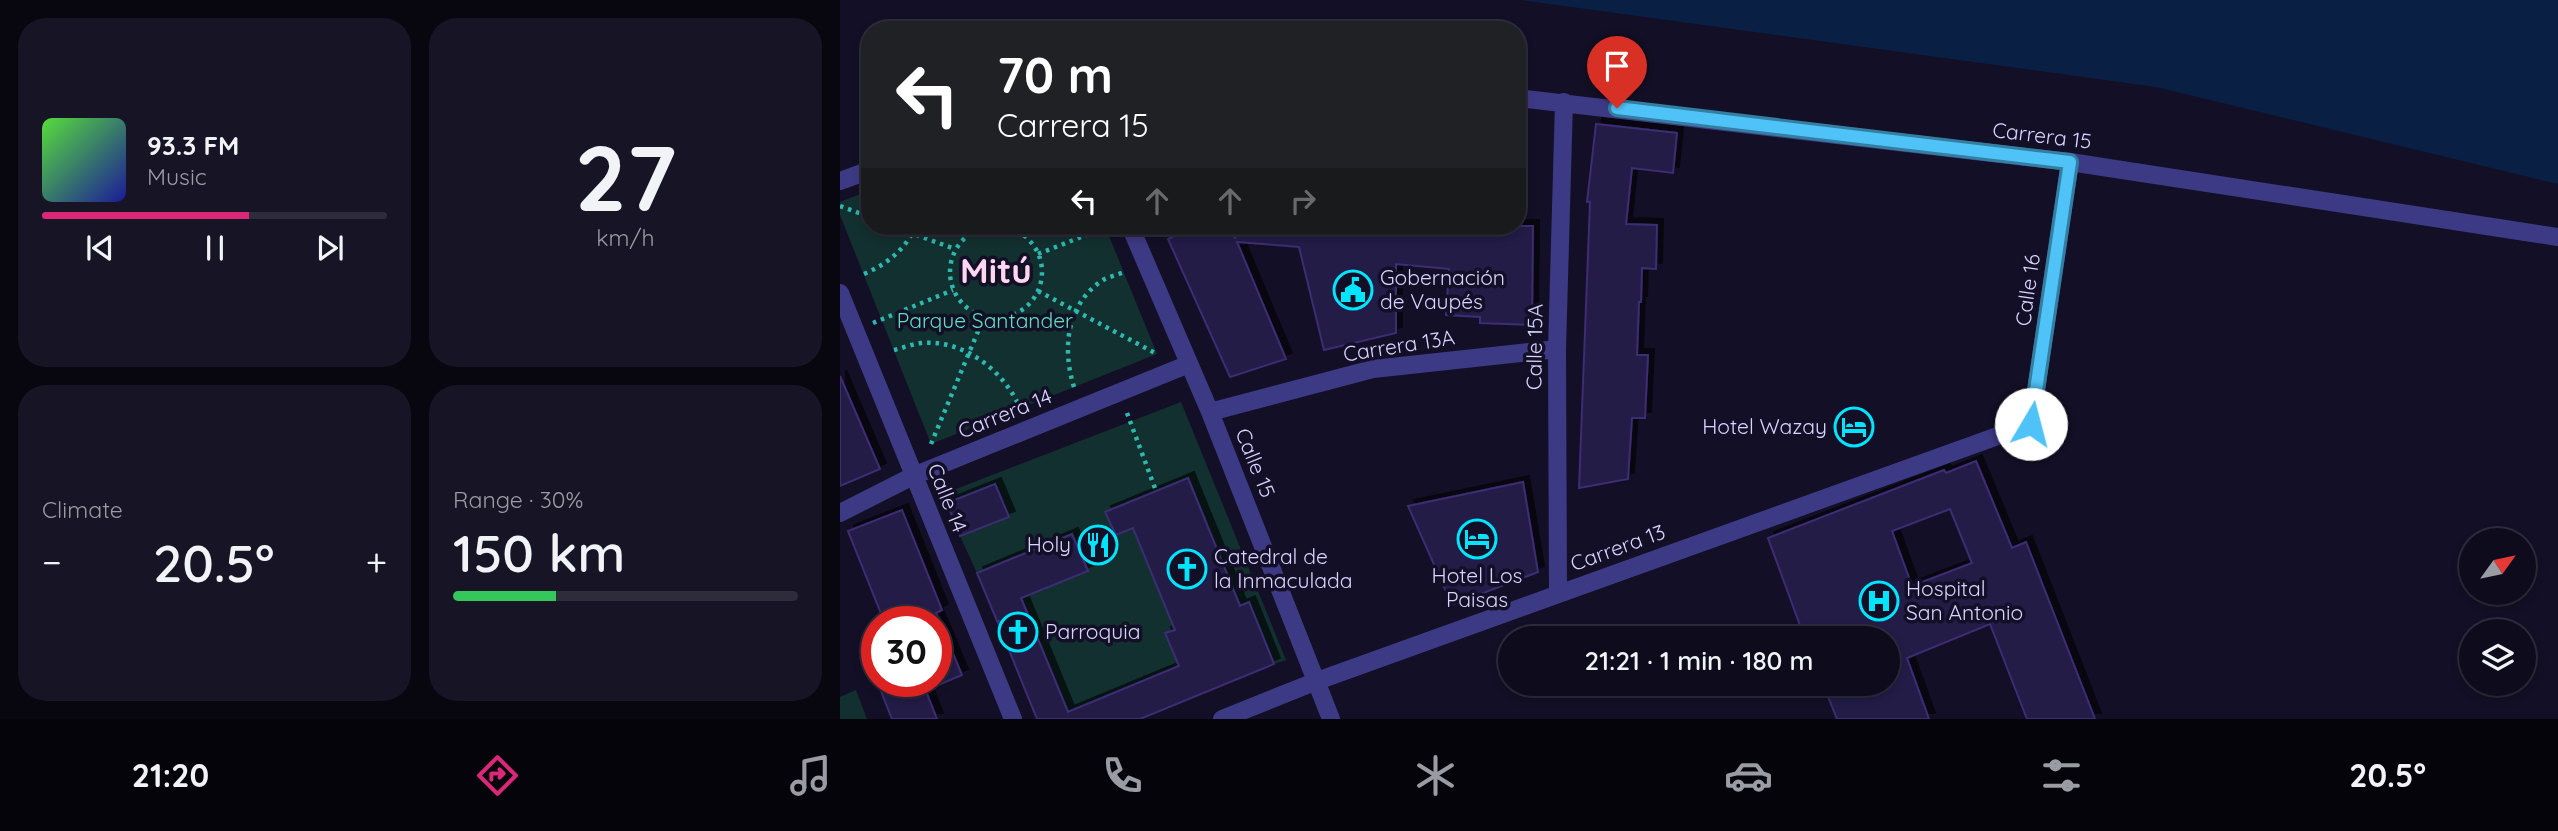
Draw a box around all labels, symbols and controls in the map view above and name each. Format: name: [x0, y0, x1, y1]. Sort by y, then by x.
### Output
pin: [1587, 36, 1647, 108]
text: 70 m: [997, 44, 1113, 105]
icon: arrive: [1598, 47, 1636, 85]
icon: left: [882, 49, 973, 140]
text: Carrera 15: [997, 105, 1149, 145]
street label: Carrera 15: [1991, 116, 2093, 154]
text: 27: [575, 120, 676, 234]
text: 93.3 FM: [147, 129, 239, 162]
text: Music: [147, 162, 207, 191]
icon: left: [1065, 182, 1103, 220]
icon: ahead: [1138, 182, 1176, 220]
icon: ahead: [1211, 182, 1249, 220]
icon: right: [1284, 182, 1322, 220]
text: km/h: [596, 223, 655, 252]
icon: previous: [81, 229, 119, 267]
icon: pause: [196, 229, 234, 267]
icon: next: [311, 229, 349, 267]
district label: Mitú: [960, 248, 1032, 292]
street label: Calle 16: [2009, 252, 2045, 328]
place label: Gobernación de Vaupés: [1380, 264, 1505, 314]
public building icon: Gobernación de Vaupés: [1332, 269, 1374, 311]
street label: Calle 15A: [1520, 304, 1548, 390]
park label: Parque Santander: [897, 307, 1073, 333]
street label: Carrera 13A: [1341, 323, 1457, 367]
street label: Carrera 14: [954, 383, 1055, 444]
position arrow: [1994, 387, 2068, 461]
hotel icon: Hotel Wazay: [1833, 406, 1875, 448]
place label: Hotel Wazay: [1702, 413, 1827, 439]
street label: Calle 15: [1230, 424, 1282, 501]
street label: Calle 14: [922, 459, 973, 536]
text: Range · 30%: [453, 485, 583, 514]
text: Climate: [42, 495, 123, 524]
hotel icon: Hotel Los Paisas: [1456, 518, 1498, 560]
street label: Carrera 13: [1567, 518, 1669, 576]
text: 150 km: [453, 520, 625, 585]
restaurant icon: Holy: [1077, 524, 1119, 566]
north arrow: [2459, 528, 2536, 606]
map controls: [2459, 528, 2536, 696]
text: 20.5°: [153, 530, 274, 595]
place label: Holy: [1027, 531, 1071, 557]
text: −: [42, 538, 62, 586]
text: +: [366, 538, 387, 586]
place label: Catedral de la Inmaculada: [1214, 543, 1352, 593]
church icon: Catedral de la Inmaculada: [1166, 548, 1208, 590]
place label: Hotel Los Paisas: [1432, 562, 1522, 612]
place label: Hospital San Antonio: [1906, 575, 2023, 625]
hospital icon: Hospital San Antonio: [1858, 580, 1900, 622]
speed limit sign: 30: [861, 606, 952, 697]
church icon: Parroquia: [997, 611, 1039, 653]
place label: Parroquia: [1045, 618, 1140, 644]
button: layers: [2459, 619, 2536, 696]
text: 21:21 · 1 min · 180 m: [1584, 644, 1814, 677]
icon: directions: [473, 751, 522, 800]
icon: music: [786, 751, 835, 800]
icon: phone: [1098, 751, 1147, 800]
icon: climate: [1411, 751, 1460, 800]
icon: car: [1724, 751, 1773, 800]
icon: filters: [2037, 751, 2086, 800]
text: 21:20: [132, 755, 209, 795]
text: 20.5°: [2349, 755, 2426, 795]

